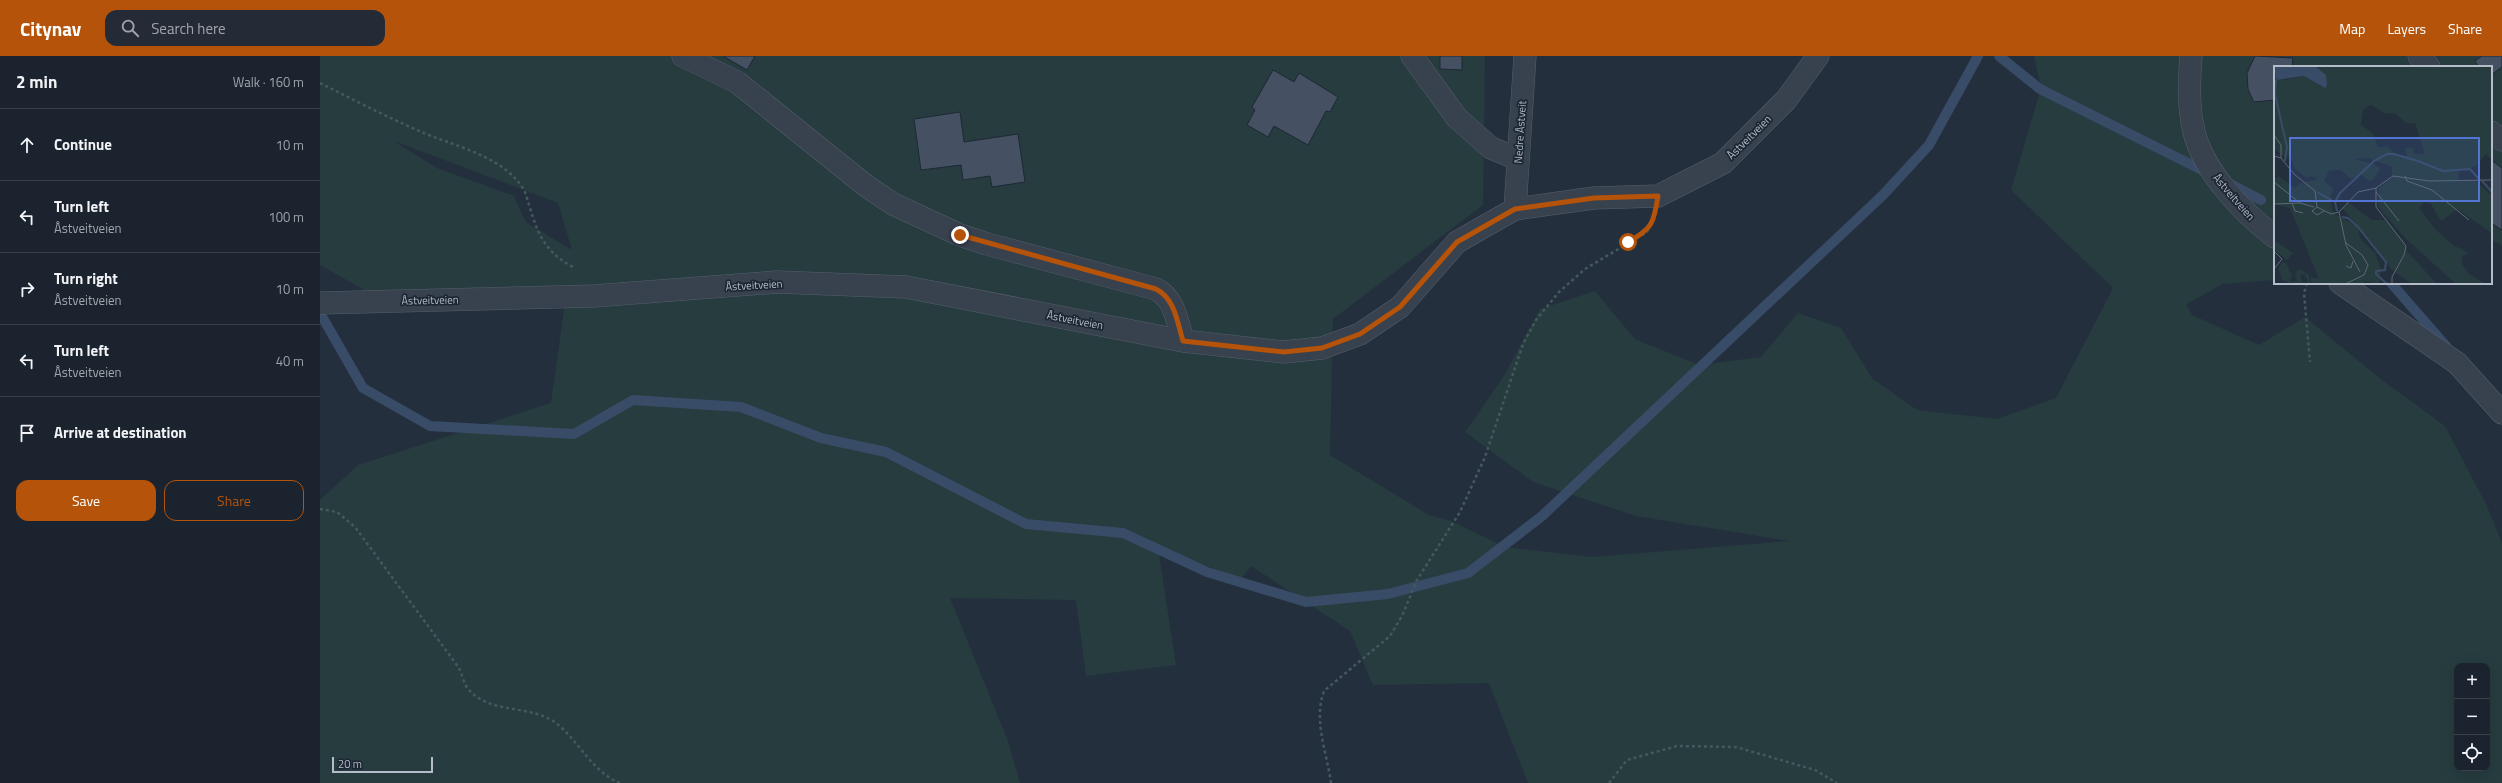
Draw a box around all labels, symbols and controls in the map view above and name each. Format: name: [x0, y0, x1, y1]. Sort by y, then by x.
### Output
search box: [105, 10, 385, 46]
text: Citynav: [20, 14, 81, 43]
icon: search: [119, 17, 141, 39]
text: Search here: [151, 17, 226, 40]
text: Map: [2339, 18, 2365, 39]
text: Layers: [2387, 18, 2426, 39]
text: Share: [2448, 18, 2482, 39]
inset map: [2274, 66, 2492, 284]
text: 2 min: [16, 69, 57, 95]
text: Walk · 160 m: [233, 72, 304, 92]
street label: Nedre Åstveit: [1510, 100, 1530, 164]
street label: Åstveitveien: [1723, 111, 1775, 163]
text: Continue: [54, 133, 112, 156]
icon: ahead: [16, 134, 38, 156]
text: 10 m: [276, 135, 304, 155]
street label: Åstveitveien: [2209, 170, 2259, 224]
text: Turn left: [54, 195, 109, 218]
icon: left: [16, 206, 38, 228]
text: 100 m: [268, 207, 304, 227]
text: Åstveitveien: [54, 218, 122, 238]
route end: [951, 226, 969, 244]
route start: [1619, 233, 1637, 251]
text: Turn right: [54, 267, 118, 290]
street label: Åstveitveien: [725, 276, 783, 294]
icon: right: [16, 278, 38, 300]
text: 10 m: [276, 279, 304, 299]
text: Åstveitveien: [54, 290, 122, 310]
street label: Åstveitveien: [401, 292, 459, 308]
street label: Åstveitveien: [1045, 307, 1105, 333]
text: Turn left: [54, 339, 109, 362]
icon: left: [16, 350, 38, 372]
text: 40 m: [276, 351, 304, 371]
text: Åstveitveien: [54, 362, 122, 382]
text: Arrive at destination: [54, 421, 187, 444]
icon: arrive: [16, 422, 38, 444]
button: Save: [16, 480, 156, 521]
button: Share: [164, 480, 304, 521]
map controls: [2454, 663, 2490, 771]
button: +: [2454, 663, 2490, 699]
button: −: [2454, 699, 2490, 735]
button: locate: [2454, 735, 2490, 771]
scale bar: [332, 755, 433, 774]
text: 20 m: [338, 756, 362, 772]

